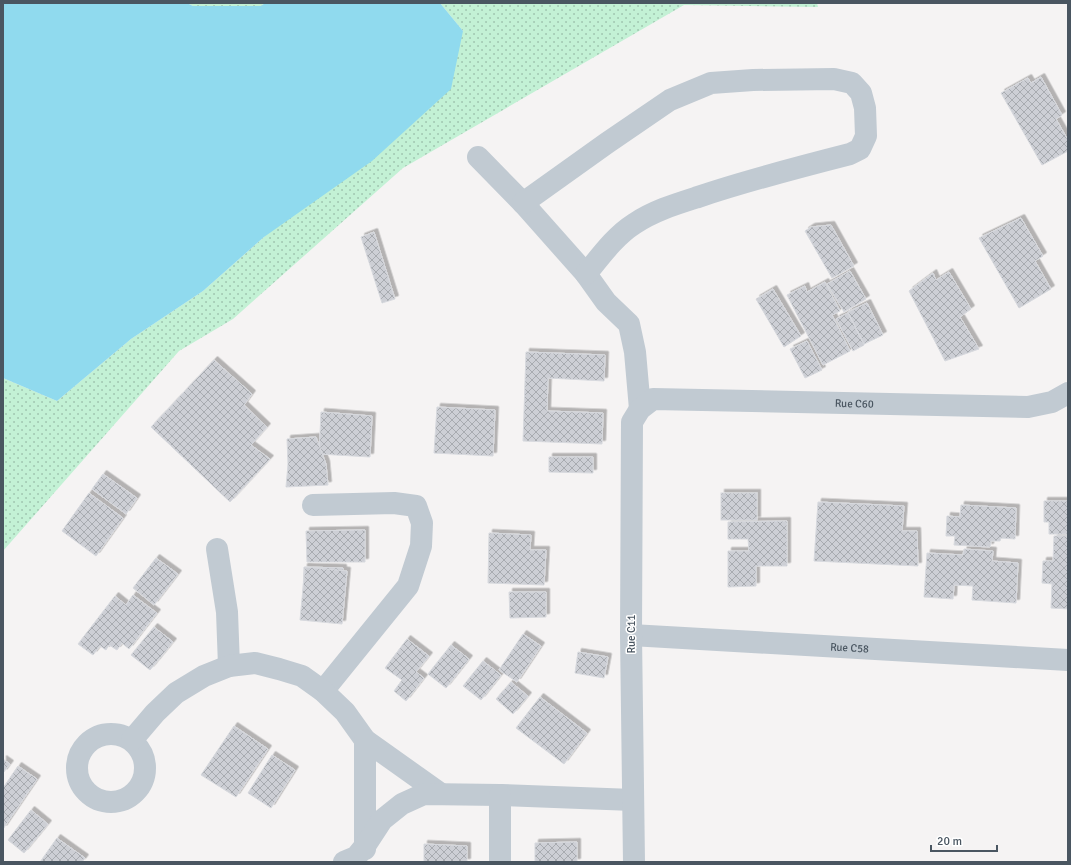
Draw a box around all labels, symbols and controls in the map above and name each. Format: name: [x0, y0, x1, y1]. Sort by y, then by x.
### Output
street label: Rue C60: [835, 397, 874, 411]
street label: Rue C11: [625, 615, 638, 653]
street label: Rue C58: [830, 640, 869, 656]
scale bar: [931, 827, 997, 853]
text: 20 m: [937, 834, 962, 849]

